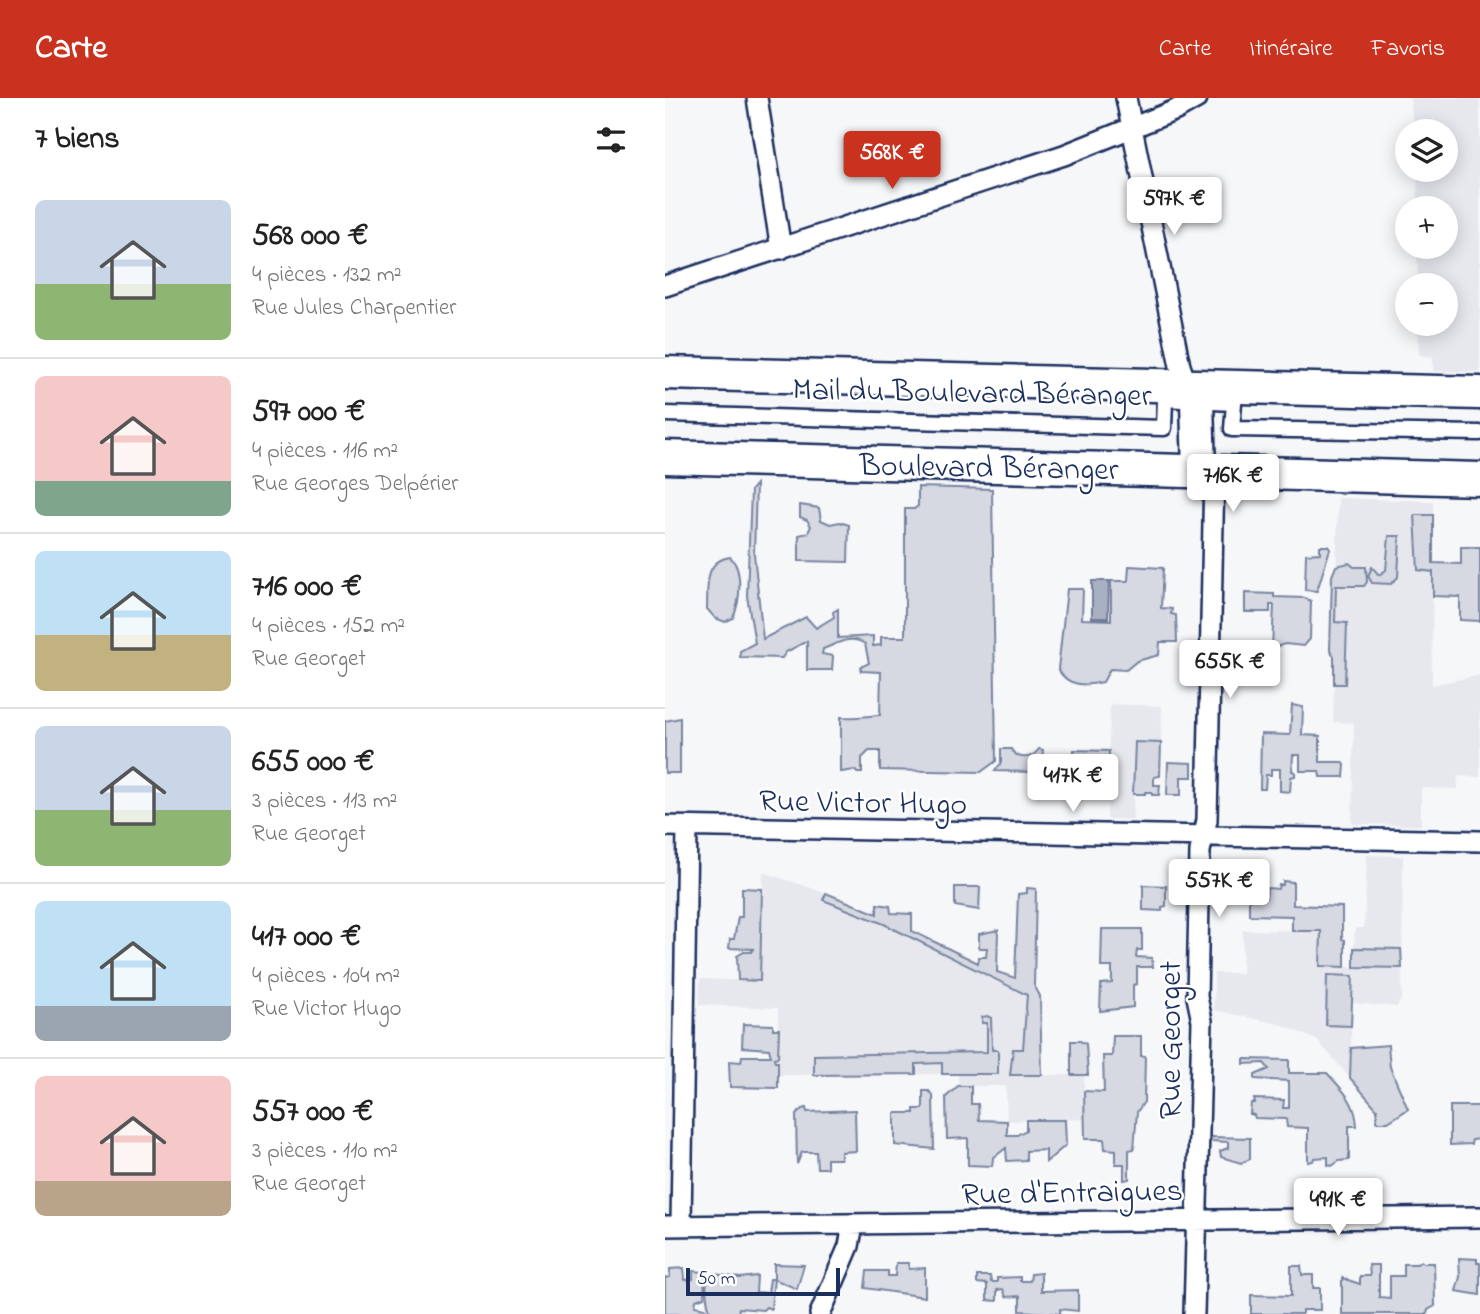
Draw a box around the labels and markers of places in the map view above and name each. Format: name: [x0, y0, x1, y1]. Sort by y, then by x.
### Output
pin: 568K €: [835, 132, 949, 191]
pin: 597K €: [1117, 178, 1231, 237]
pin: 716K €: [1176, 454, 1290, 514]
pin: 655K €: [1173, 640, 1287, 700]
pin: 417K €: [1016, 754, 1130, 814]
pin: 557K €: [1162, 860, 1276, 919]
pin: 491K €: [1281, 1178, 1395, 1238]

